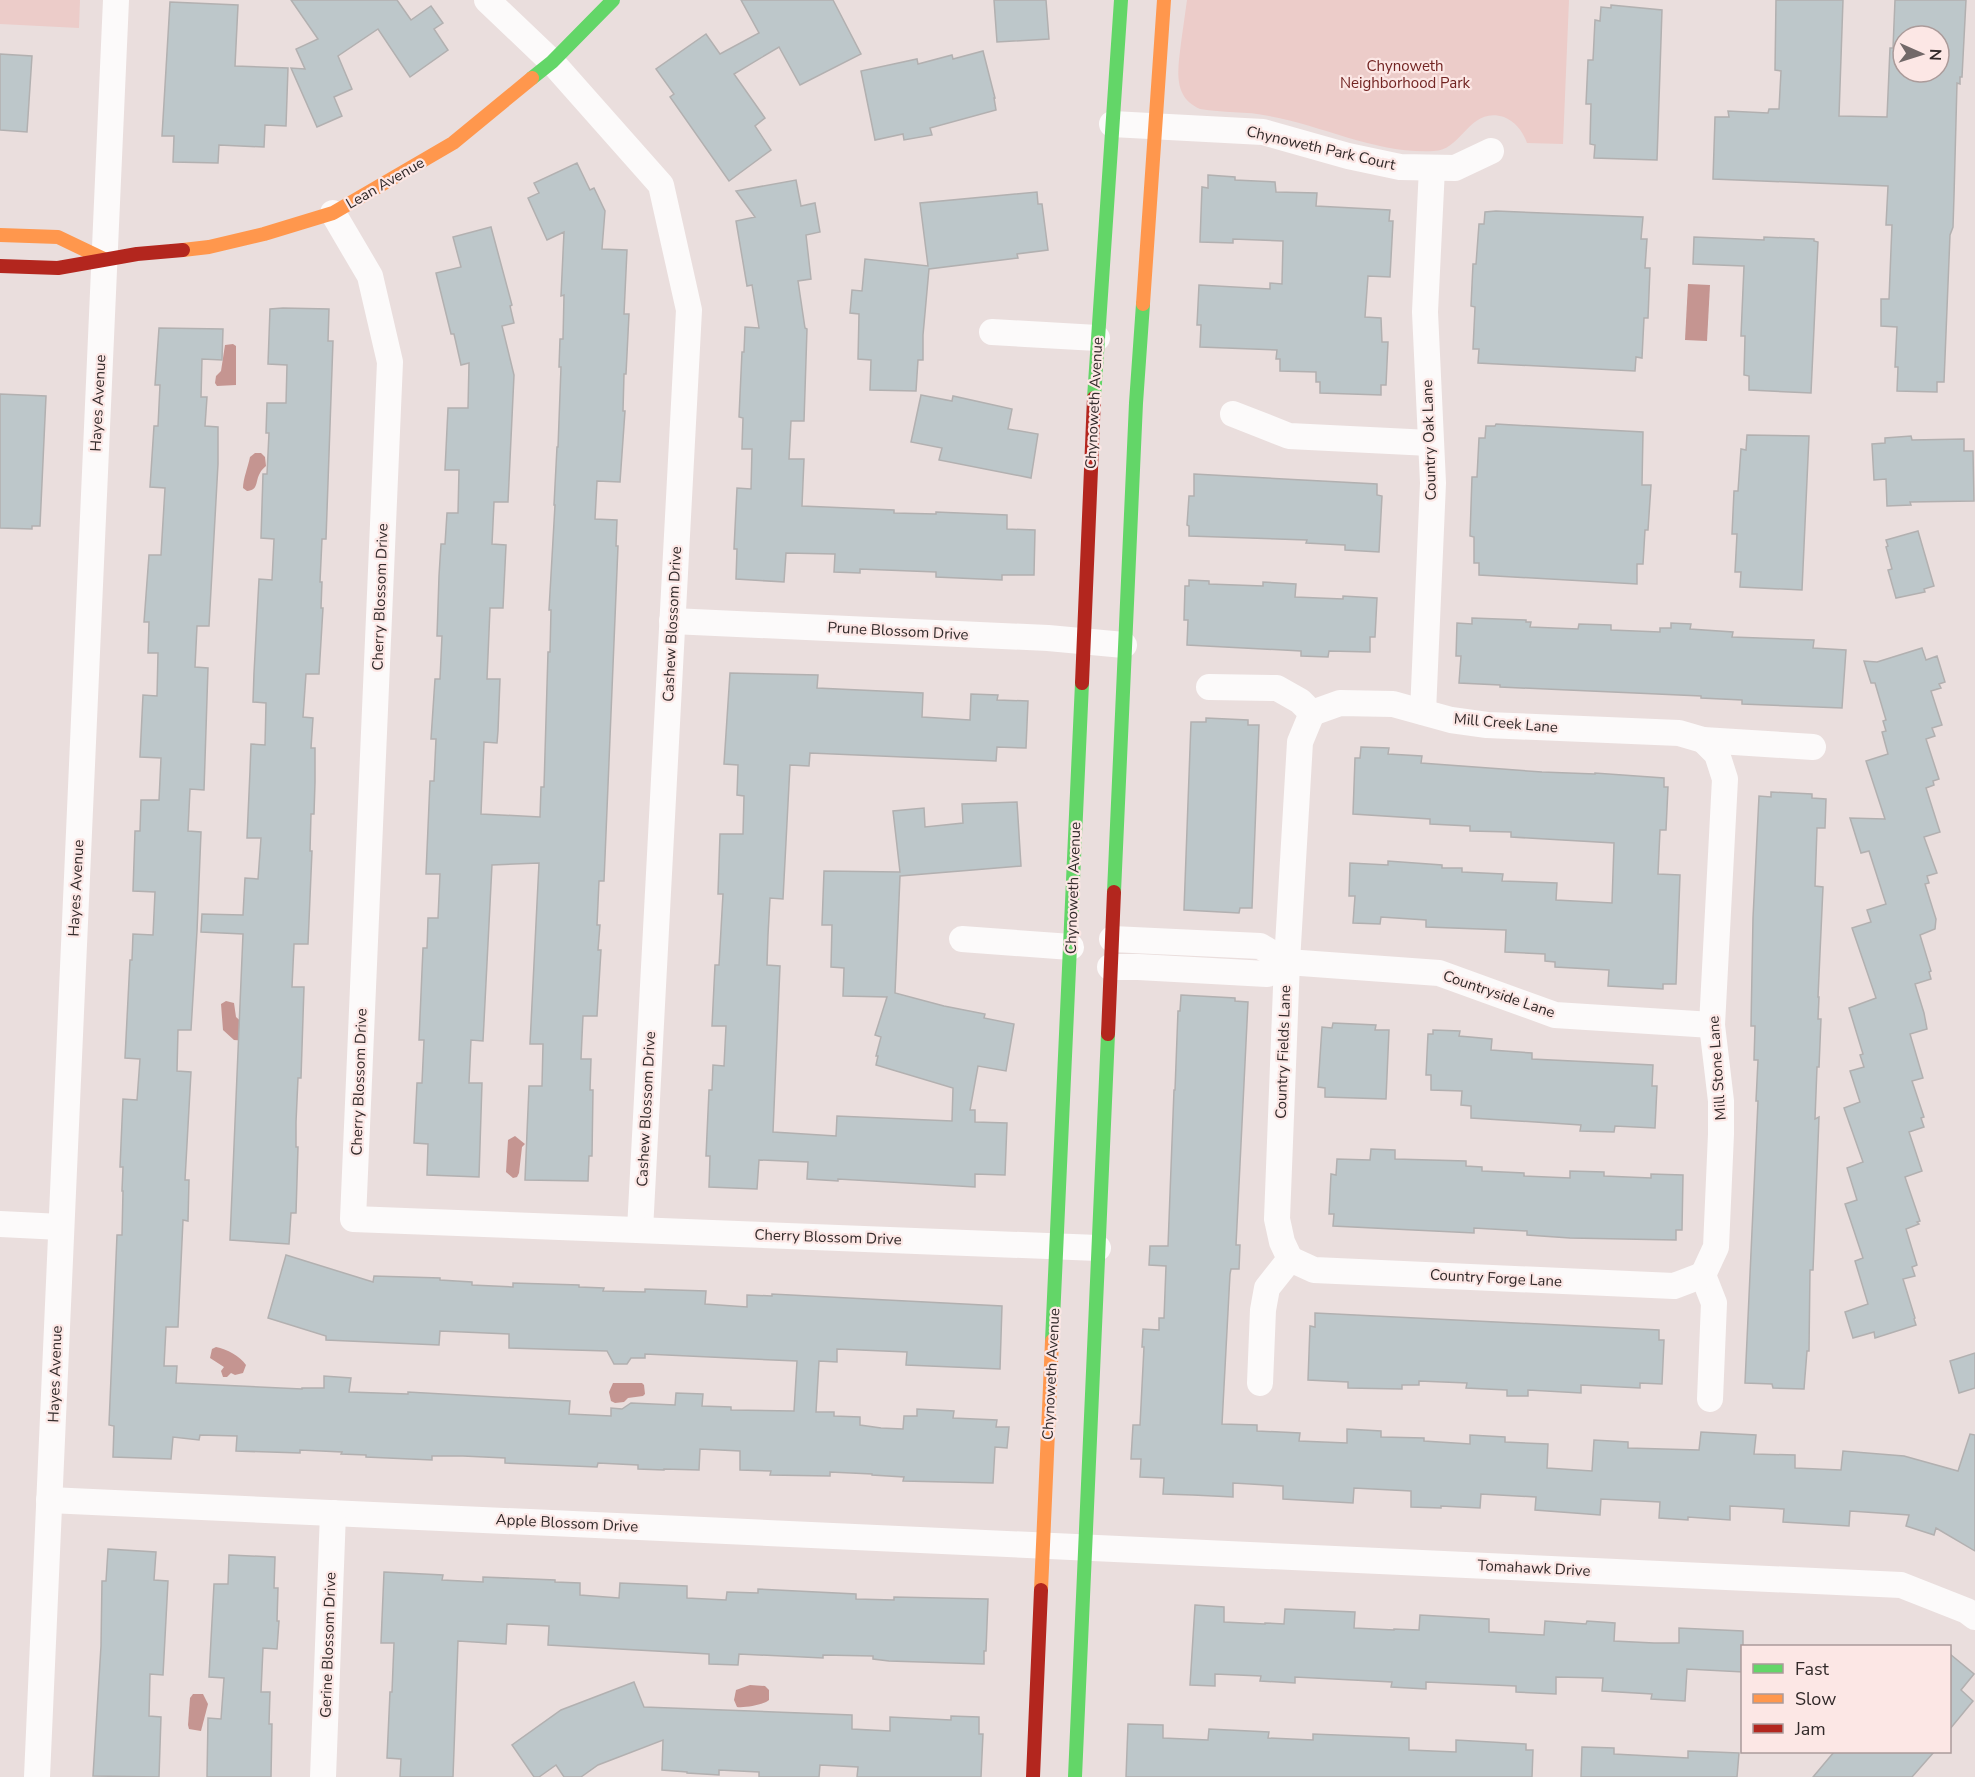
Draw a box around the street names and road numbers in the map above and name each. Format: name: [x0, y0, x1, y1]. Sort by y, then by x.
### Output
street label: Chynoweth Park Court: [1245, 121, 1398, 175]
street label: Lean Avenue: [342, 152, 428, 214]
street label: Chynoweth Avenue: [1081, 336, 1107, 470]
street label: Hayes Avenue: [85, 354, 111, 452]
street label: Country Oak Lane: [1417, 379, 1441, 501]
street label: Cherry Blossom Drive: [367, 523, 393, 671]
street label: Cashew Blossom Drive: [658, 546, 686, 702]
street label: Prune Blossom Drive: [827, 617, 969, 645]
street label: Mill Creek Lane: [1453, 708, 1559, 738]
street label: Chynoweth Avenue: [1061, 822, 1085, 954]
street label: Hayes Avenue: [63, 839, 89, 937]
street label: Countryside Lane: [1440, 965, 1558, 1023]
street label: Country Fields Lane: [1271, 985, 1295, 1119]
street label: Cherry Blossom Drive: [346, 1008, 372, 1156]
street label: Mill Stone Lane: [1703, 1015, 1731, 1121]
street label: Cashew Blossom Drive: [632, 1031, 660, 1187]
street label: Cherry Blossom Drive: [754, 1224, 902, 1250]
street label: Country Forge Lane: [1429, 1265, 1563, 1291]
street label: Chynoweth Avenue: [1038, 1307, 1064, 1441]
street label: Hayes Avenue: [43, 1325, 67, 1423]
street label: Apple Blossom Drive: [495, 1509, 639, 1537]
street label: Tomahawk Drive: [1477, 1555, 1591, 1581]
street label: Gerine Blossom Drive: [315, 1572, 341, 1718]

